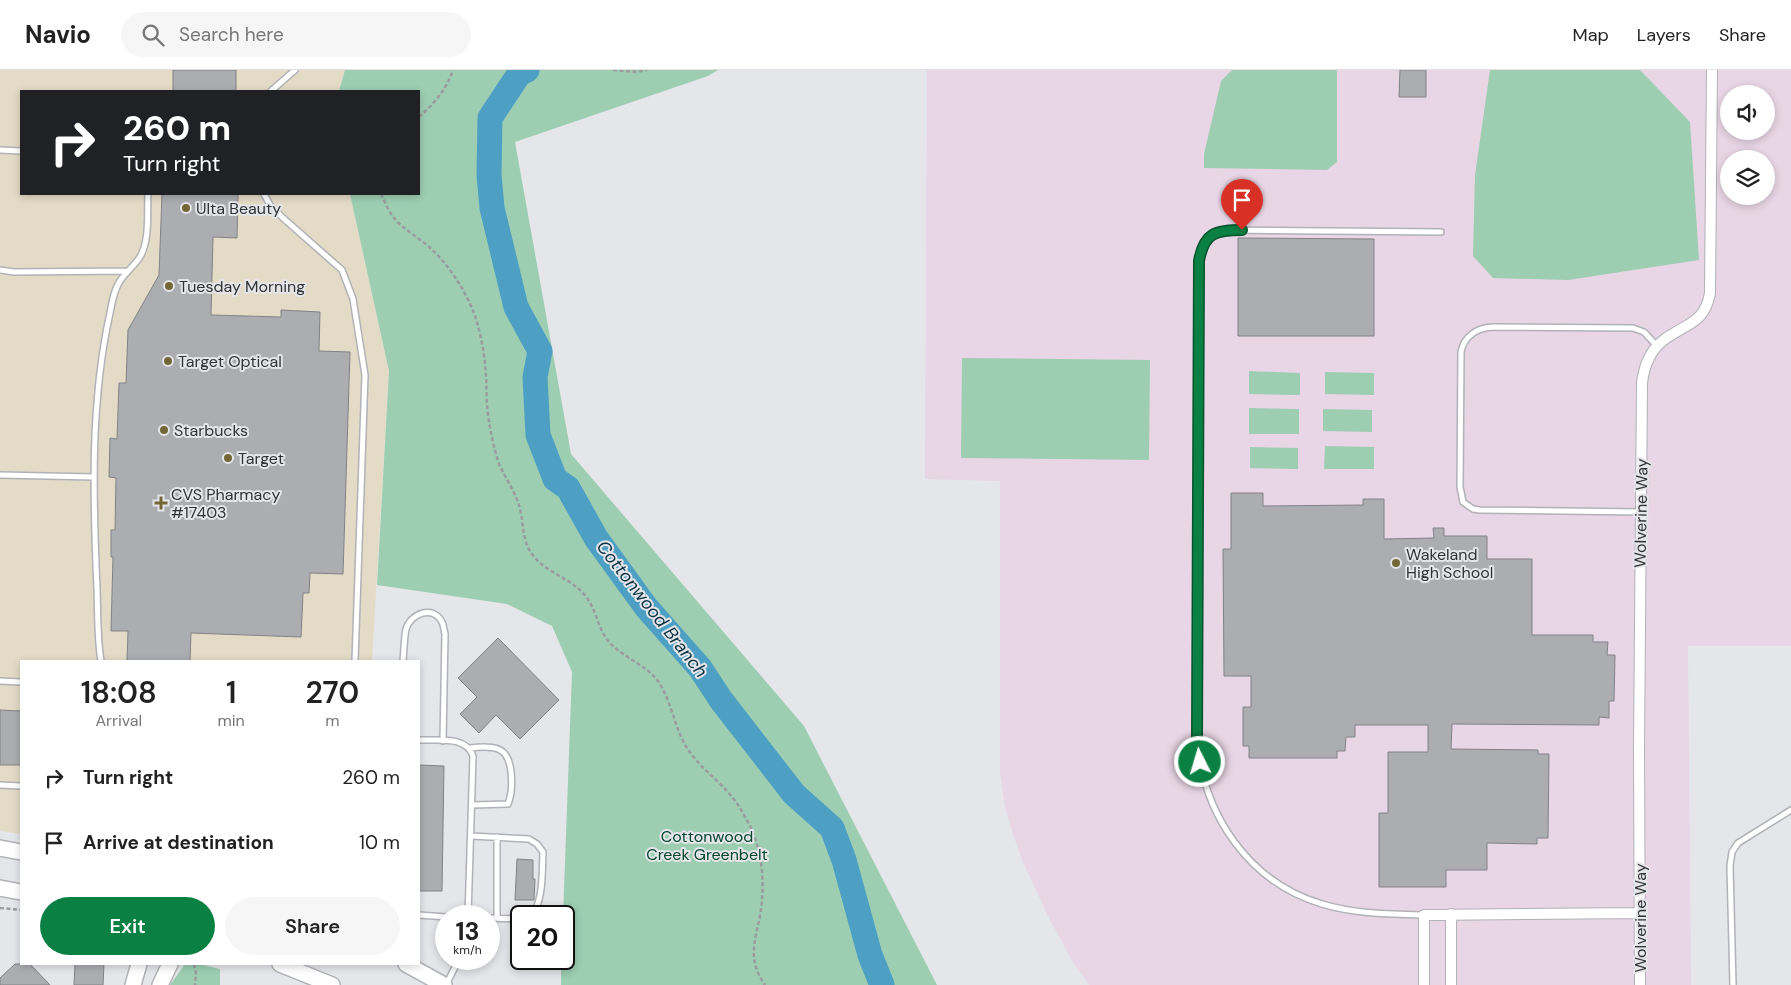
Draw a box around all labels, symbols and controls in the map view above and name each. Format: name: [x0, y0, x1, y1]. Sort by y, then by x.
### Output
search box: [121, 12, 471, 57]
text: Navio: [25, 19, 91, 50]
icon: search: [139, 21, 167, 49]
text: Search here: [179, 22, 284, 47]
text: Map: [1573, 23, 1609, 47]
text: Layers: [1637, 23, 1691, 47]
text: Share: [1719, 23, 1766, 47]
map controls: [1720, 85, 1775, 205]
button: sound: [1720, 85, 1775, 140]
text: 260 m: [123, 105, 231, 151]
icon: right: [40, 110, 105, 175]
text: Turn right: [123, 149, 220, 178]
button: layers: [1720, 150, 1775, 205]
pin: [1221, 179, 1263, 230]
icon: arrive: [1228, 186, 1256, 214]
place label: Ulta Beauty: [196, 198, 281, 219]
marker: Ulta Beauty: [180, 202, 192, 214]
place label: Tuesday Morning: [179, 276, 305, 297]
marker: Tuesday Morning: [163, 280, 175, 292]
place label: Target Optical: [178, 351, 282, 372]
marker: Target Optical: [162, 355, 174, 367]
place label: Starbucks: [174, 420, 248, 441]
marker: Starbucks: [158, 424, 170, 436]
place label: Target: [238, 448, 284, 469]
marker: Target: [222, 452, 234, 464]
street label: Wolverine Way: [1630, 458, 1652, 568]
place label: CVS Pharmacy #17403: [171, 484, 280, 523]
marker: CVS Pharmacy #17403: [155, 497, 167, 509]
water label: Cottonwood Branch: [591, 536, 713, 682]
place label: Wakeland High School: [1406, 544, 1493, 583]
marker: Wakeland High School: [1390, 557, 1402, 569]
text: 18:08: [81, 673, 157, 712]
text: 1: [226, 673, 236, 712]
text: 270: [305, 673, 359, 712]
text: Arrival: [95, 710, 142, 731]
text: min: [217, 710, 245, 731]
text: m: [325, 710, 339, 731]
position arrow: [1173, 735, 1225, 787]
icon: right: [40, 764, 68, 792]
text: Turn right: [83, 765, 173, 790]
text: 260 m: [342, 765, 400, 790]
park label: Cottonwood Creek Greenbelt: [646, 826, 768, 865]
icon: arrive: [40, 829, 68, 857]
text: Arrive at destination: [83, 830, 274, 855]
text: 10 m: [359, 830, 400, 855]
street label: Wolverine Way: [1630, 863, 1651, 973]
button: Exit: [40, 897, 215, 955]
button: Share: [225, 897, 400, 955]
speed limit sign: 20: [510, 905, 575, 970]
text: 13: [455, 915, 480, 948]
text: km/h: [453, 942, 482, 958]

